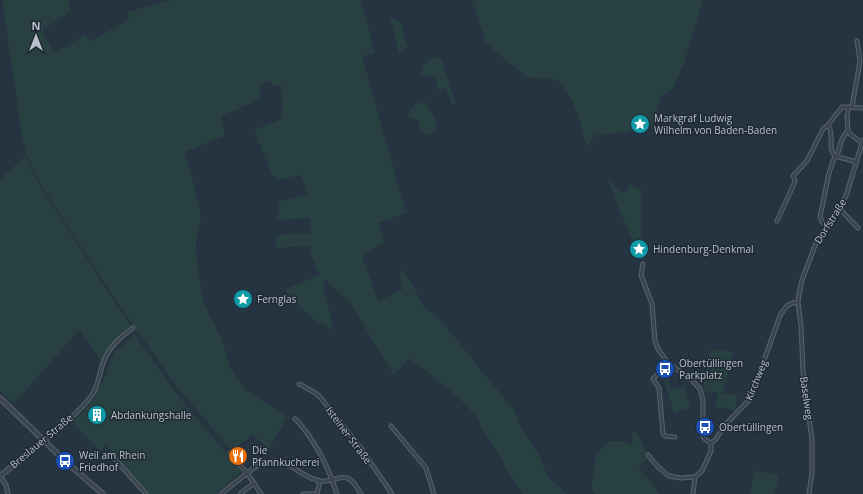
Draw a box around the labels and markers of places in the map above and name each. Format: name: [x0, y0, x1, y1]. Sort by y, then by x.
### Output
place label: Markgraf Ludwig Wilhelm von Baden-Baden: [654, 111, 777, 137]
place icon: Markgraf Ludwig Wilhelm von Baden-Baden: [629, 113, 651, 135]
place icon: Hindenburg-Denkmal: [628, 238, 650, 260]
place label: Hindenburg-Denkmal: [653, 242, 753, 256]
place icon: Fernglas: [232, 288, 254, 310]
place label: Fernglas: [257, 292, 297, 306]
place label: Obertüllingen Parkplatz: [679, 356, 743, 382]
bus stop icon: Obertüllingen Parkplatz: [654, 358, 676, 380]
building icon: Abdankungshalle: [86, 404, 108, 426]
place label: Abdankungshalle: [111, 408, 192, 422]
bus stop icon: Obertüllingen: [694, 416, 716, 438]
place label: Obertüllingen: [719, 420, 783, 434]
place label: Die Pfannkucherei: [252, 443, 319, 469]
restaurant icon: Die Pfannkucherei: [227, 445, 249, 467]
place label: Weil am Rhein Friedhof: [79, 448, 145, 474]
bus stop icon: Weil am Rhein Friedhof: [54, 450, 76, 472]

